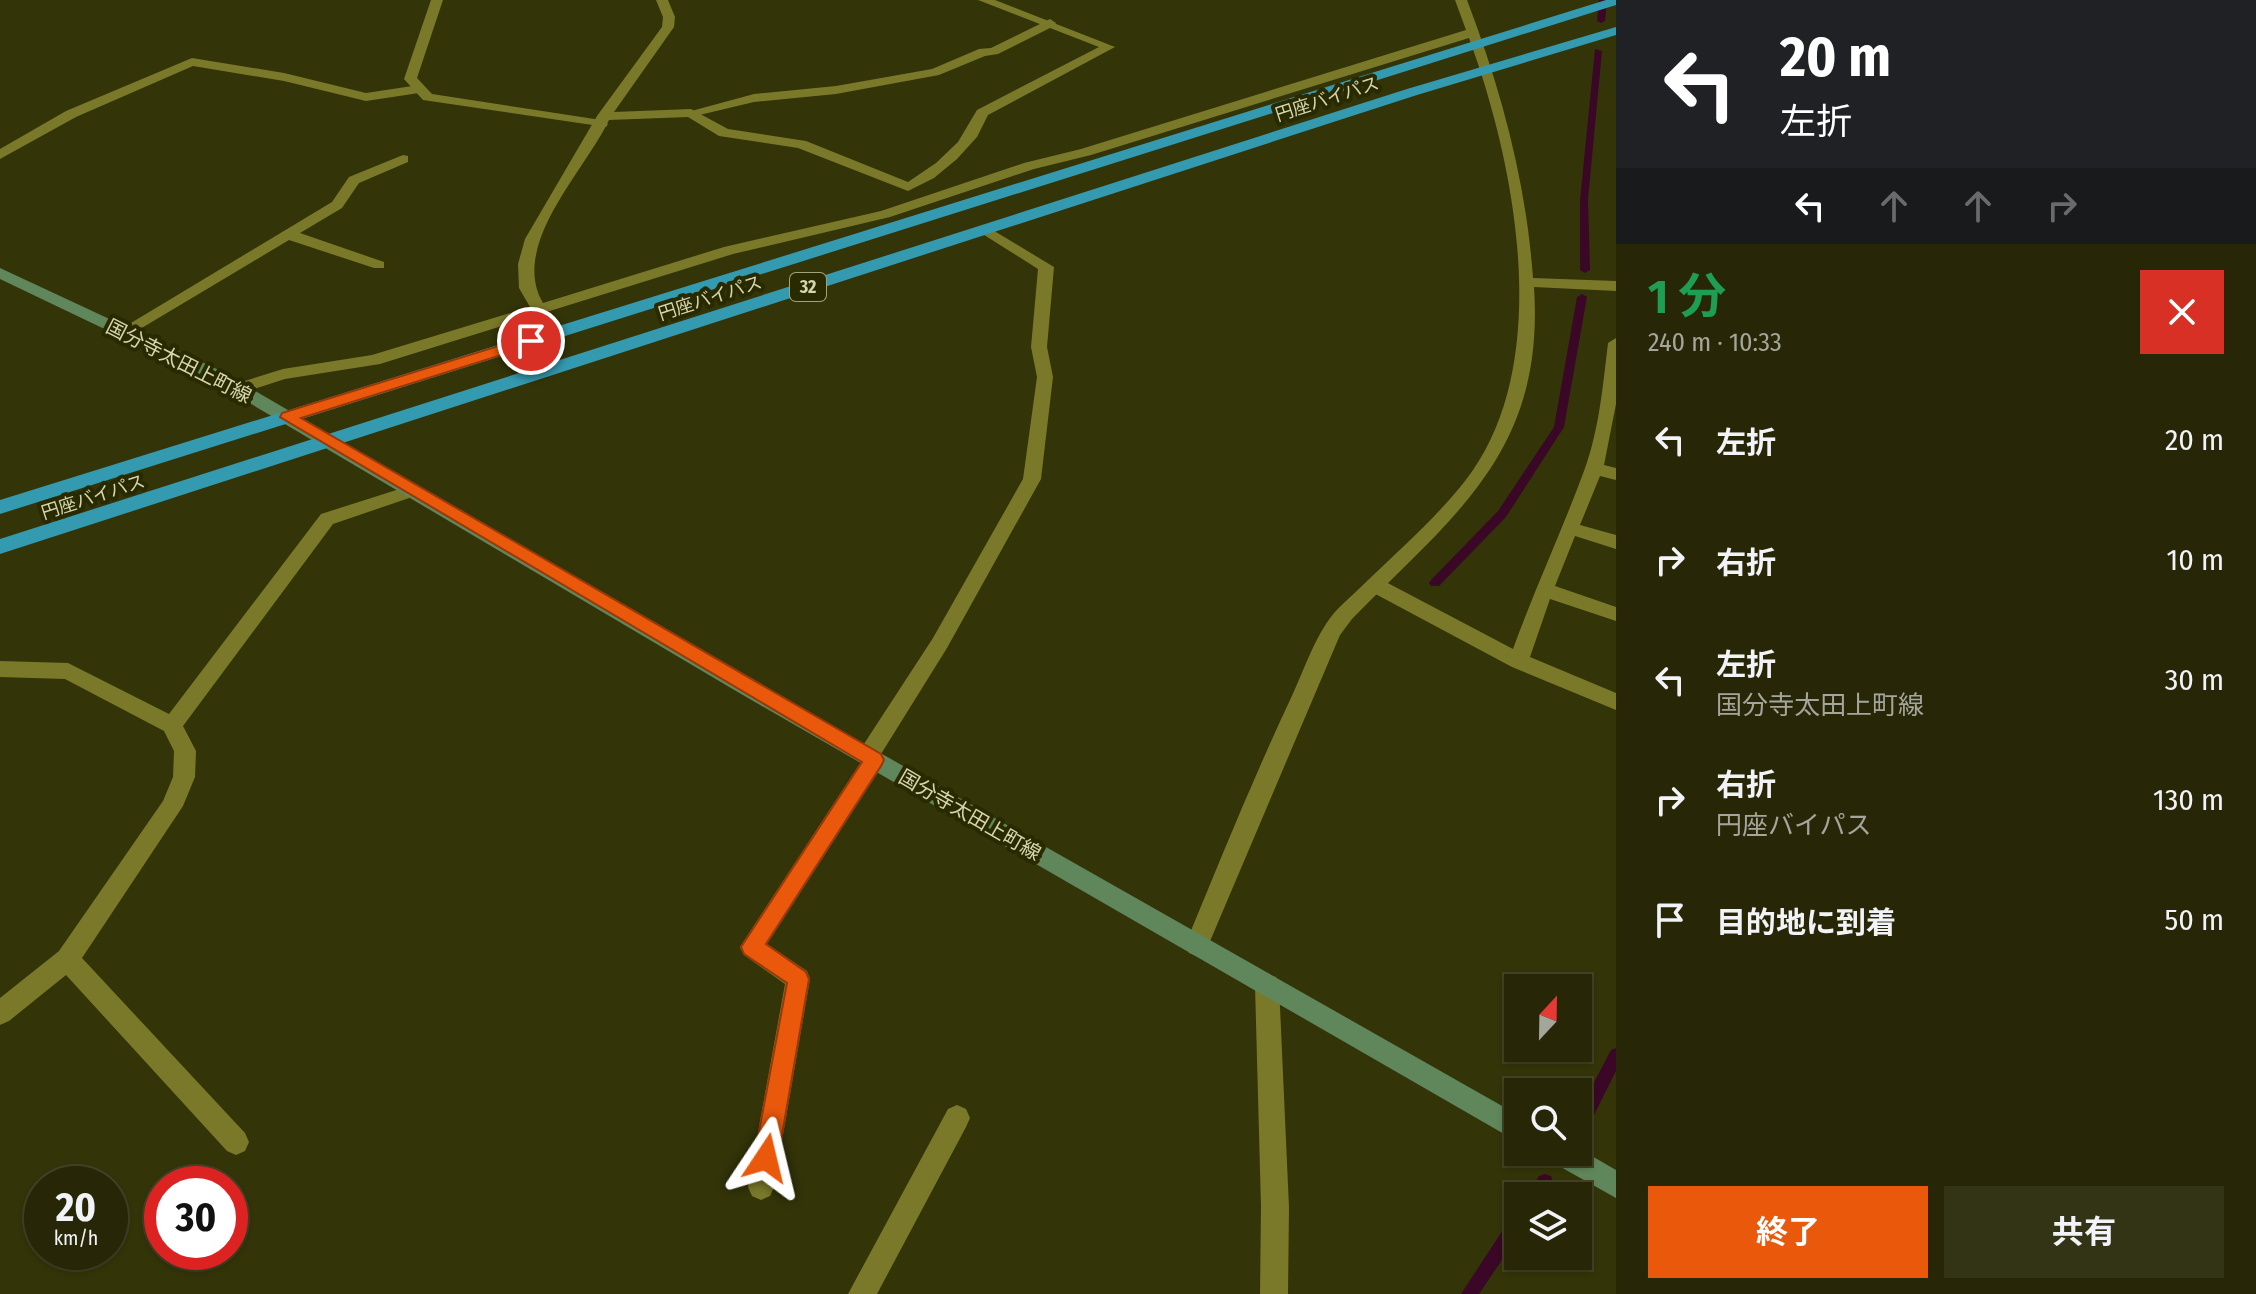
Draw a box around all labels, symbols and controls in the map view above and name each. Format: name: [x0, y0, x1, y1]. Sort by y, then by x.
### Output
text: 20 m: [1780, 24, 1891, 91]
icon: left: [1648, 32, 1752, 136]
street label: 円座バイパス: [1272, 72, 1382, 126]
text: 左折: [1780, 100, 1852, 144]
icon: left: [1788, 184, 1832, 228]
icon: ahead: [1872, 184, 1916, 228]
icon: ahead: [1956, 184, 2000, 228]
icon: right: [2040, 184, 2084, 228]
text: 1 分: [1648, 268, 1726, 326]
button: close: [2140, 270, 2224, 354]
street label: 円座バイパス: [655, 271, 765, 325]
road number: 32: [790, 273, 826, 301]
pin: [497, 307, 565, 375]
street label: 国分寺太田上町線: [102, 314, 256, 408]
icon: arrive: [509, 319, 553, 363]
text: 240 m · 10:33: [1648, 327, 1782, 358]
icon: left: [1648, 418, 1692, 462]
text: 20 m: [2165, 422, 2224, 458]
text: 左折: [1716, 425, 1776, 461]
street label: 円座バイパス: [38, 470, 148, 524]
icon: right: [1648, 538, 1692, 582]
text: 10 m: [2167, 542, 2224, 578]
text: 右折: [1716, 545, 1776, 581]
text: 左折: [1716, 647, 1776, 683]
icon: left: [1648, 658, 1692, 702]
text: 30 m: [2165, 662, 2224, 698]
text: 国分寺太田上町線: [1716, 690, 1924, 721]
street label: 国分寺太田上町線: [895, 765, 1045, 865]
text: 右折: [1716, 767, 1776, 803]
icon: right: [1648, 778, 1692, 822]
text: 130 m: [2153, 782, 2224, 818]
text: 円座バイパス: [1716, 810, 1871, 841]
icon: arrive: [1648, 898, 1692, 942]
text: 50 m: [2164, 902, 2224, 938]
text: 目的地に到着: [1716, 905, 1896, 941]
north arrow: [1504, 974, 1592, 1062]
map controls: [1504, 974, 1592, 1270]
button: search: [1504, 1078, 1592, 1166]
position arrow: [724, 1116, 808, 1200]
speed limit sign: 30: [144, 1166, 248, 1270]
button: layers: [1504, 1182, 1592, 1270]
text: 20: [56, 1184, 96, 1232]
button: 終了: [1648, 1186, 1928, 1278]
button: 共有: [1944, 1186, 2224, 1278]
text: km/h: [54, 1226, 98, 1250]

